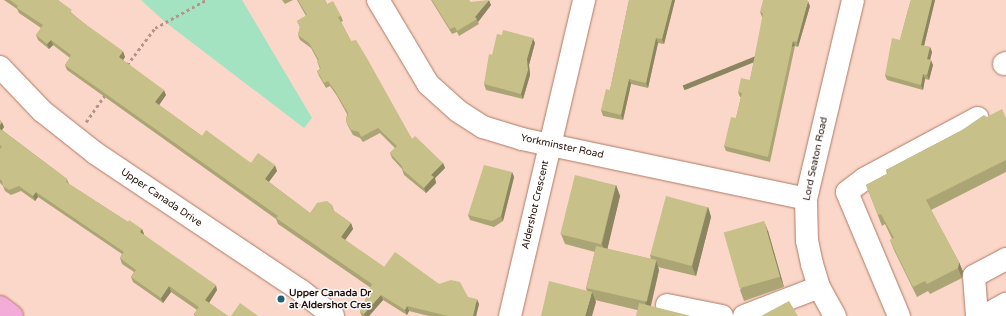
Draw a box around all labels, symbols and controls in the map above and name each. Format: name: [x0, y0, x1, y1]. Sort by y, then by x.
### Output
street label: Lord Seaton Road: [801, 116, 831, 202]
street label: Yorkminster Road: [519, 132, 605, 162]
street label: Aldershot Crescent: [520, 159, 552, 251]
street label: Upper Canada Drive: [118, 166, 204, 230]
place label: Upper Canada Dr at Aldershot Cres: [289, 287, 371, 310]
marker: Upper Canada Dr at Aldershot Cres: [276, 294, 286, 304]

